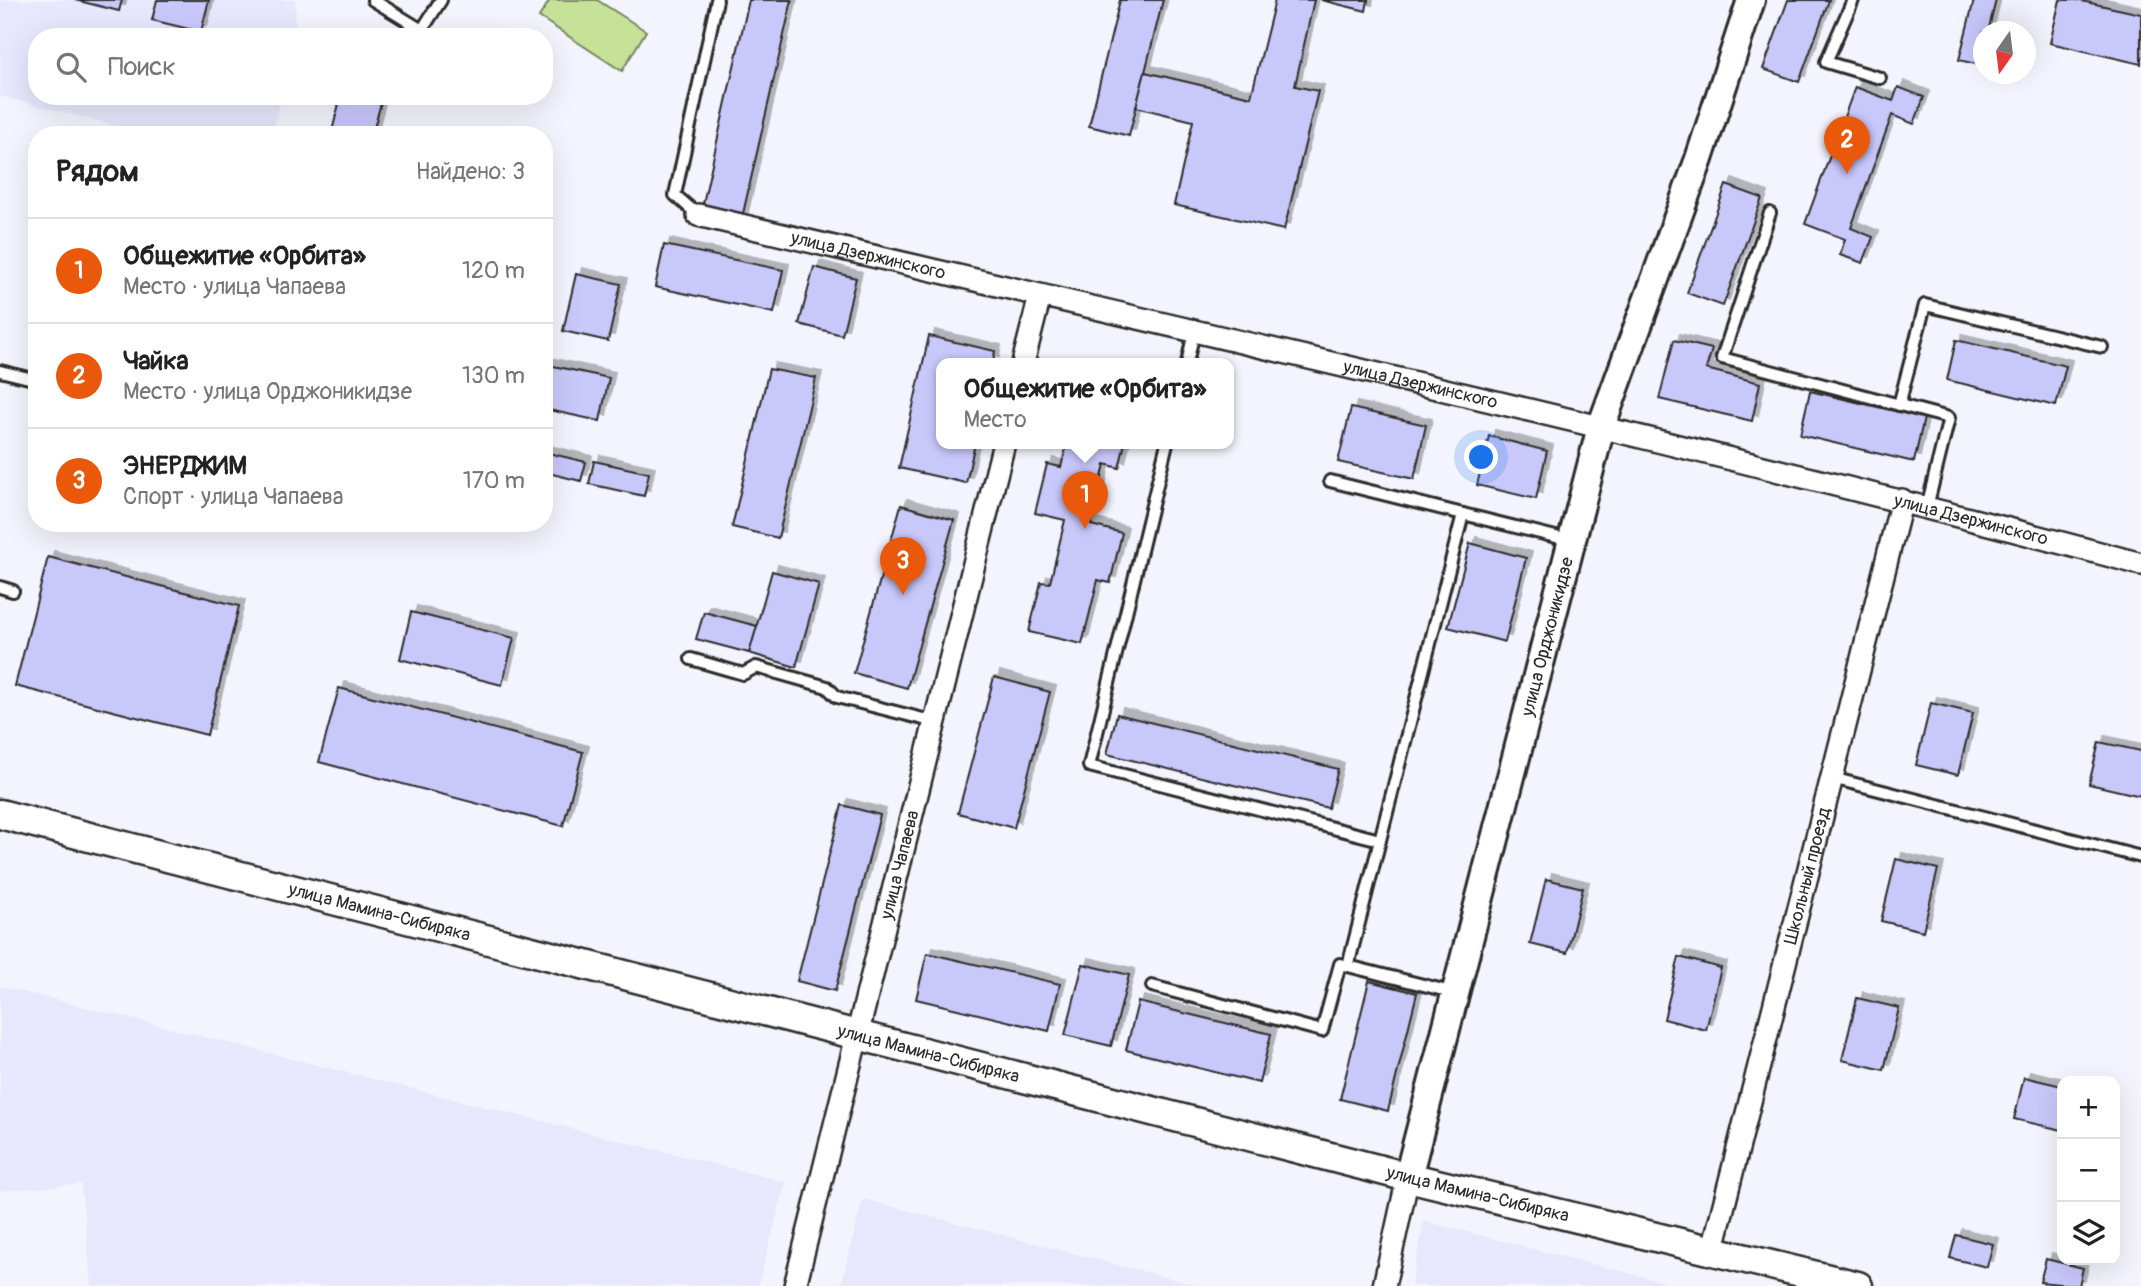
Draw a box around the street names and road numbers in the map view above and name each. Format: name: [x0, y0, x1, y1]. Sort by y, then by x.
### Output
street label: улица Дзержинского: [788, 226, 948, 285]
street label: улица Дзержинского: [1340, 355, 1500, 414]
street label: улица Дзержинского: [1891, 489, 2051, 551]
street label: улица Орджоникидзе: [1516, 555, 1579, 720]
street label: Школьный проезд: [1779, 805, 1836, 947]
street label: улица Чапаева: [875, 808, 925, 923]
street label: улица Мамина-Сибиряка: [285, 878, 473, 947]
street label: улица Мамина-Сибиряка: [834, 1019, 1022, 1088]
street label: улица Мамина-Сибиряка: [1383, 1161, 1571, 1228]

